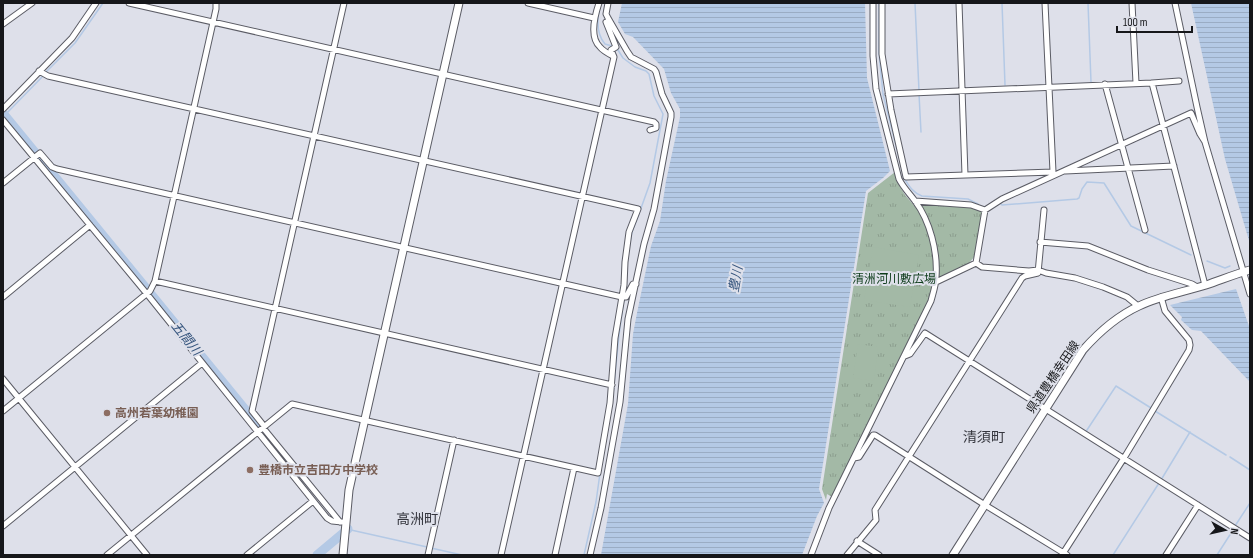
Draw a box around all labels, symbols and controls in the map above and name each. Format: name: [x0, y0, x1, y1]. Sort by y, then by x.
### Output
scale bar: [1117, 8, 1192, 34]
text: 100 m: [1123, 15, 1148, 30]
water label: 豊川: [726, 263, 746, 293]
park label: 清洲河川敷広場: [852, 272, 936, 287]
water label: 五間川: [168, 318, 206, 360]
street label: 県道豊橋幸田線: [1024, 338, 1083, 416]
place label: 高州若葉幼稚園: [115, 406, 199, 421]
marker: 高州若葉幼稚園: [102, 408, 112, 418]
district label: 清須町: [963, 429, 1005, 446]
place label: 豊橋市立吉田方中学校: [258, 463, 378, 478]
marker: 豊橋市立吉田方中学校: [245, 465, 255, 475]
north arrow: [1205, 510, 1245, 550]
district label: 高洲町: [396, 511, 438, 528]
text: N: [1228, 528, 1241, 535]

